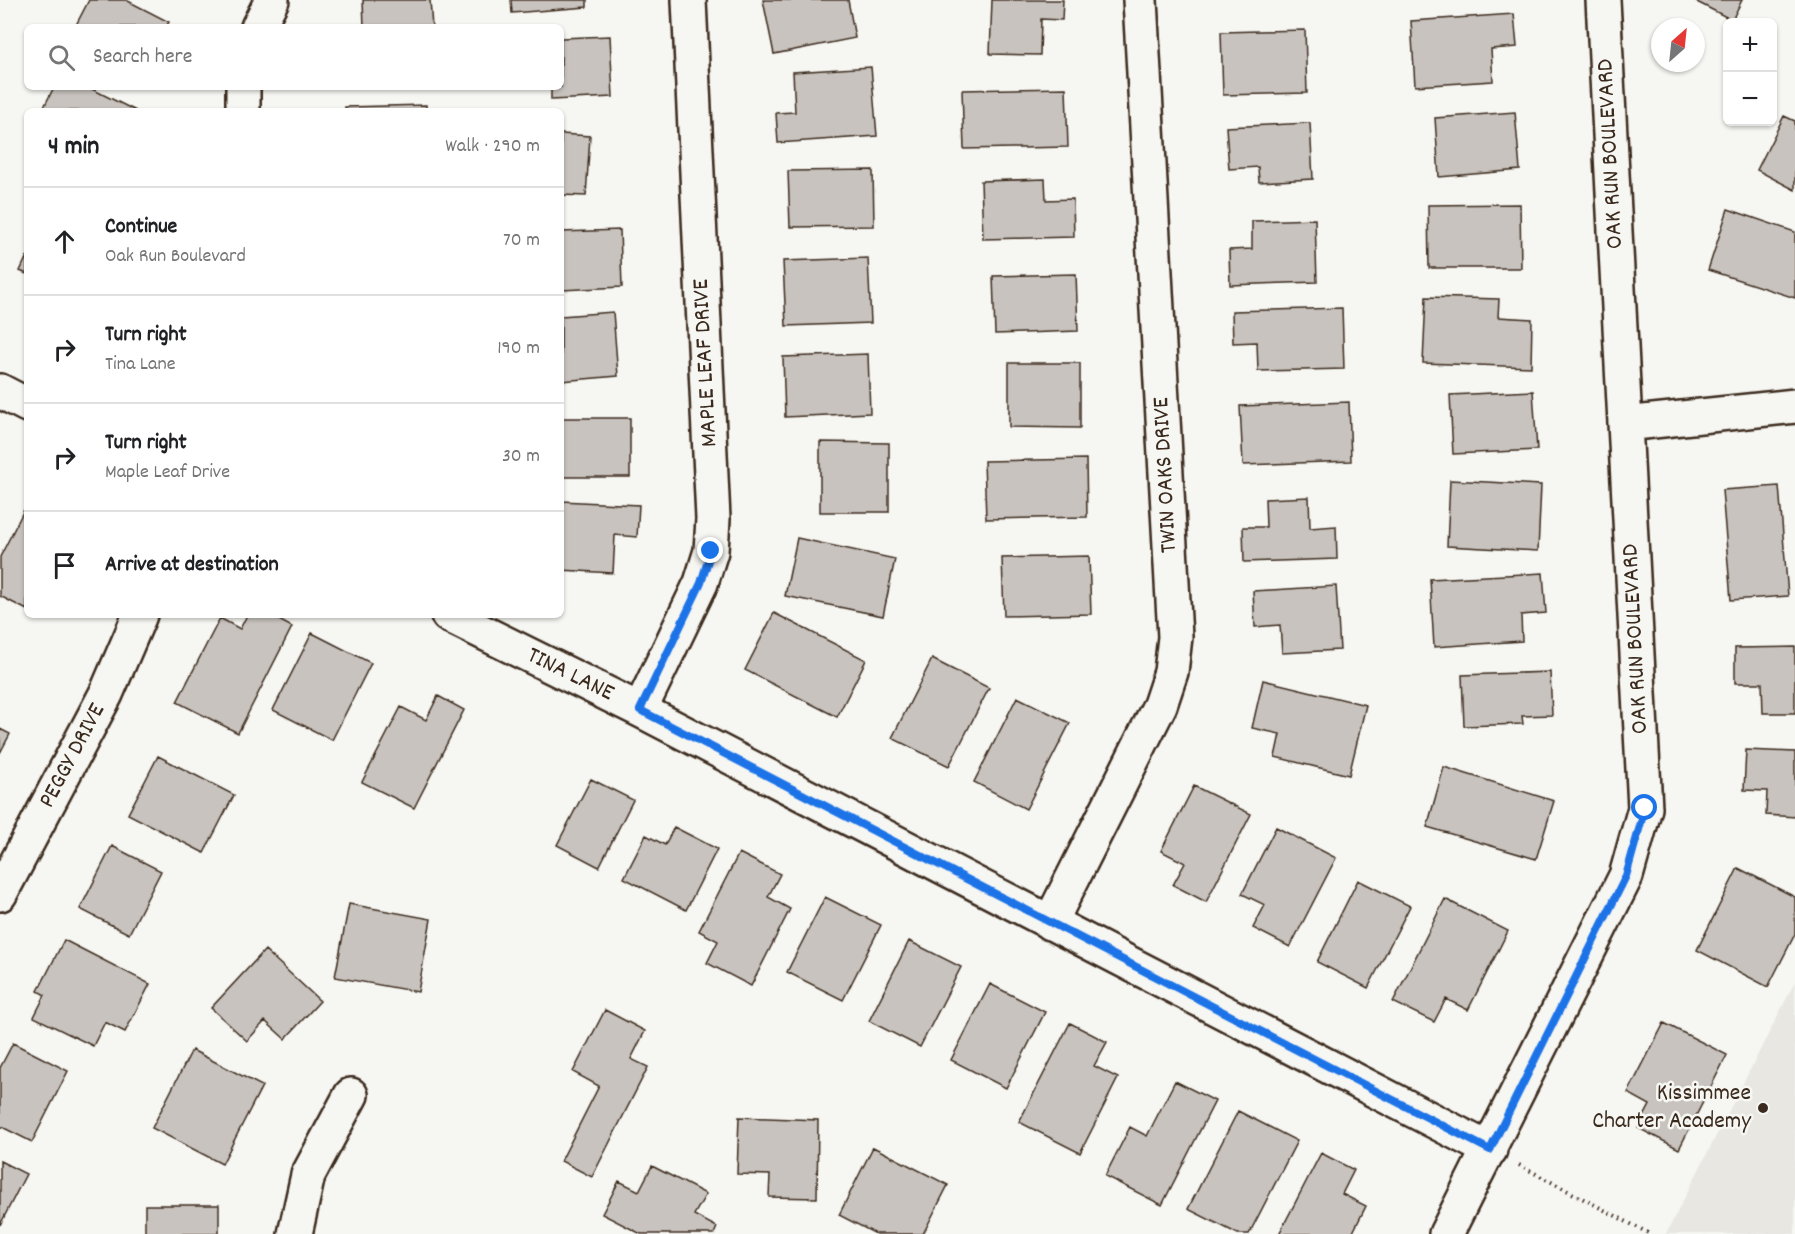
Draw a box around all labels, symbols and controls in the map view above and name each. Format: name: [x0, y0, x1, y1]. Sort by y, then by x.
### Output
north arrow: [1651, 18, 1705, 72]
map controls: [1723, 18, 1777, 126]
button: +: [1723, 18, 1777, 72]
search box: [24, 24, 564, 90]
icon: search: [45, 41, 78, 74]
text: Search here: [93, 42, 192, 73]
street label: OAK RUN BOULEVARD: [1589, 58, 1633, 250]
button: −: [1723, 72, 1777, 126]
text: 4 min: [48, 129, 99, 166]
text: Walk · 290 m: [445, 133, 540, 161]
text: Continue: [105, 212, 177, 243]
icon: ahead: [48, 225, 81, 258]
text: 70 m: [503, 227, 540, 255]
text: Oak Run Boulevard: [105, 243, 246, 271]
street label: MAPLE LEAF DRIVE: [685, 278, 727, 448]
text: Turn right: [105, 320, 187, 351]
icon: right: [48, 333, 81, 366]
text: 190 m: [497, 335, 540, 363]
text: Tina Lane: [105, 351, 175, 379]
street label: TWIN OAKS DRIVE: [1145, 396, 1187, 554]
text: Turn right: [105, 428, 187, 459]
icon: right: [48, 441, 81, 474]
text: 30 m: [502, 443, 540, 471]
text: Maple Leaf Drive: [105, 459, 230, 487]
route end: [697, 537, 723, 563]
street label: OAK RUN BOULEVARD: [1614, 543, 1658, 735]
icon: arrive: [48, 549, 81, 582]
text: Arrive at destination: [105, 550, 279, 581]
street label: TINA LANE: [521, 639, 619, 711]
street label: PEGGY DRIVE: [31, 697, 115, 814]
route start: [1631, 794, 1657, 820]
place label: Kissimmee Charter Academy: [1592, 1077, 1752, 1139]
marker: Kissimmee Charter Academy: [1756, 1101, 1770, 1115]

